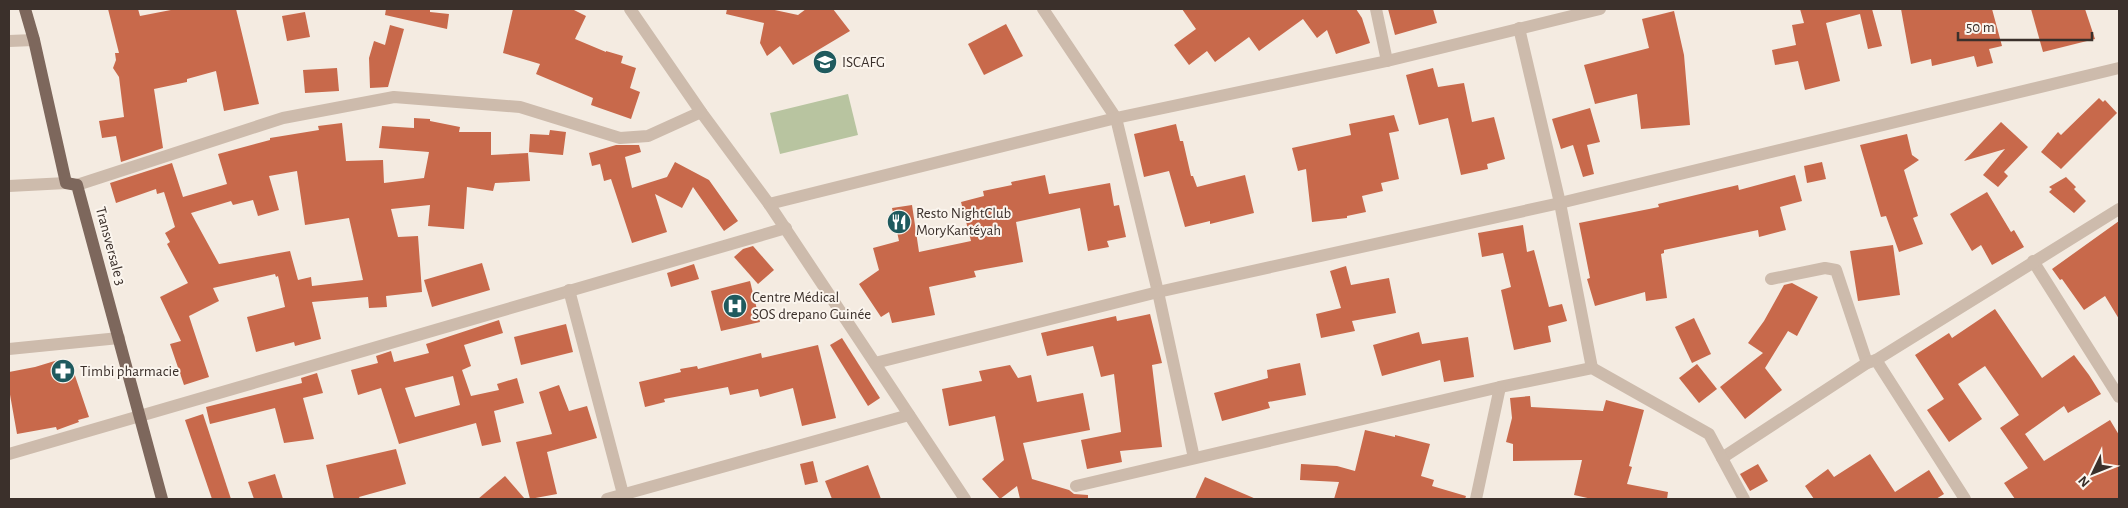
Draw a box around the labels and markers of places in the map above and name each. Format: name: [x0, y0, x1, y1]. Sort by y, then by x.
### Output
school or university icon: ISCAFG: [812, 49, 838, 75]
place label: ISCAFG: [842, 55, 885, 70]
place label: Resto NightClub MoryKantéyah: [916, 206, 1012, 238]
restaurant icon: Resto NightClub MoryKantéyah: [886, 209, 912, 235]
place label: Centre Médical SOS drepano Guinée: [752, 290, 871, 322]
hospital icon: Centre Médical SOS drepano Guinée: [722, 293, 748, 319]
pharmacy icon: Timbi pharmacie: [50, 358, 76, 384]
place label: Timbi pharmacie: [80, 364, 179, 379]

